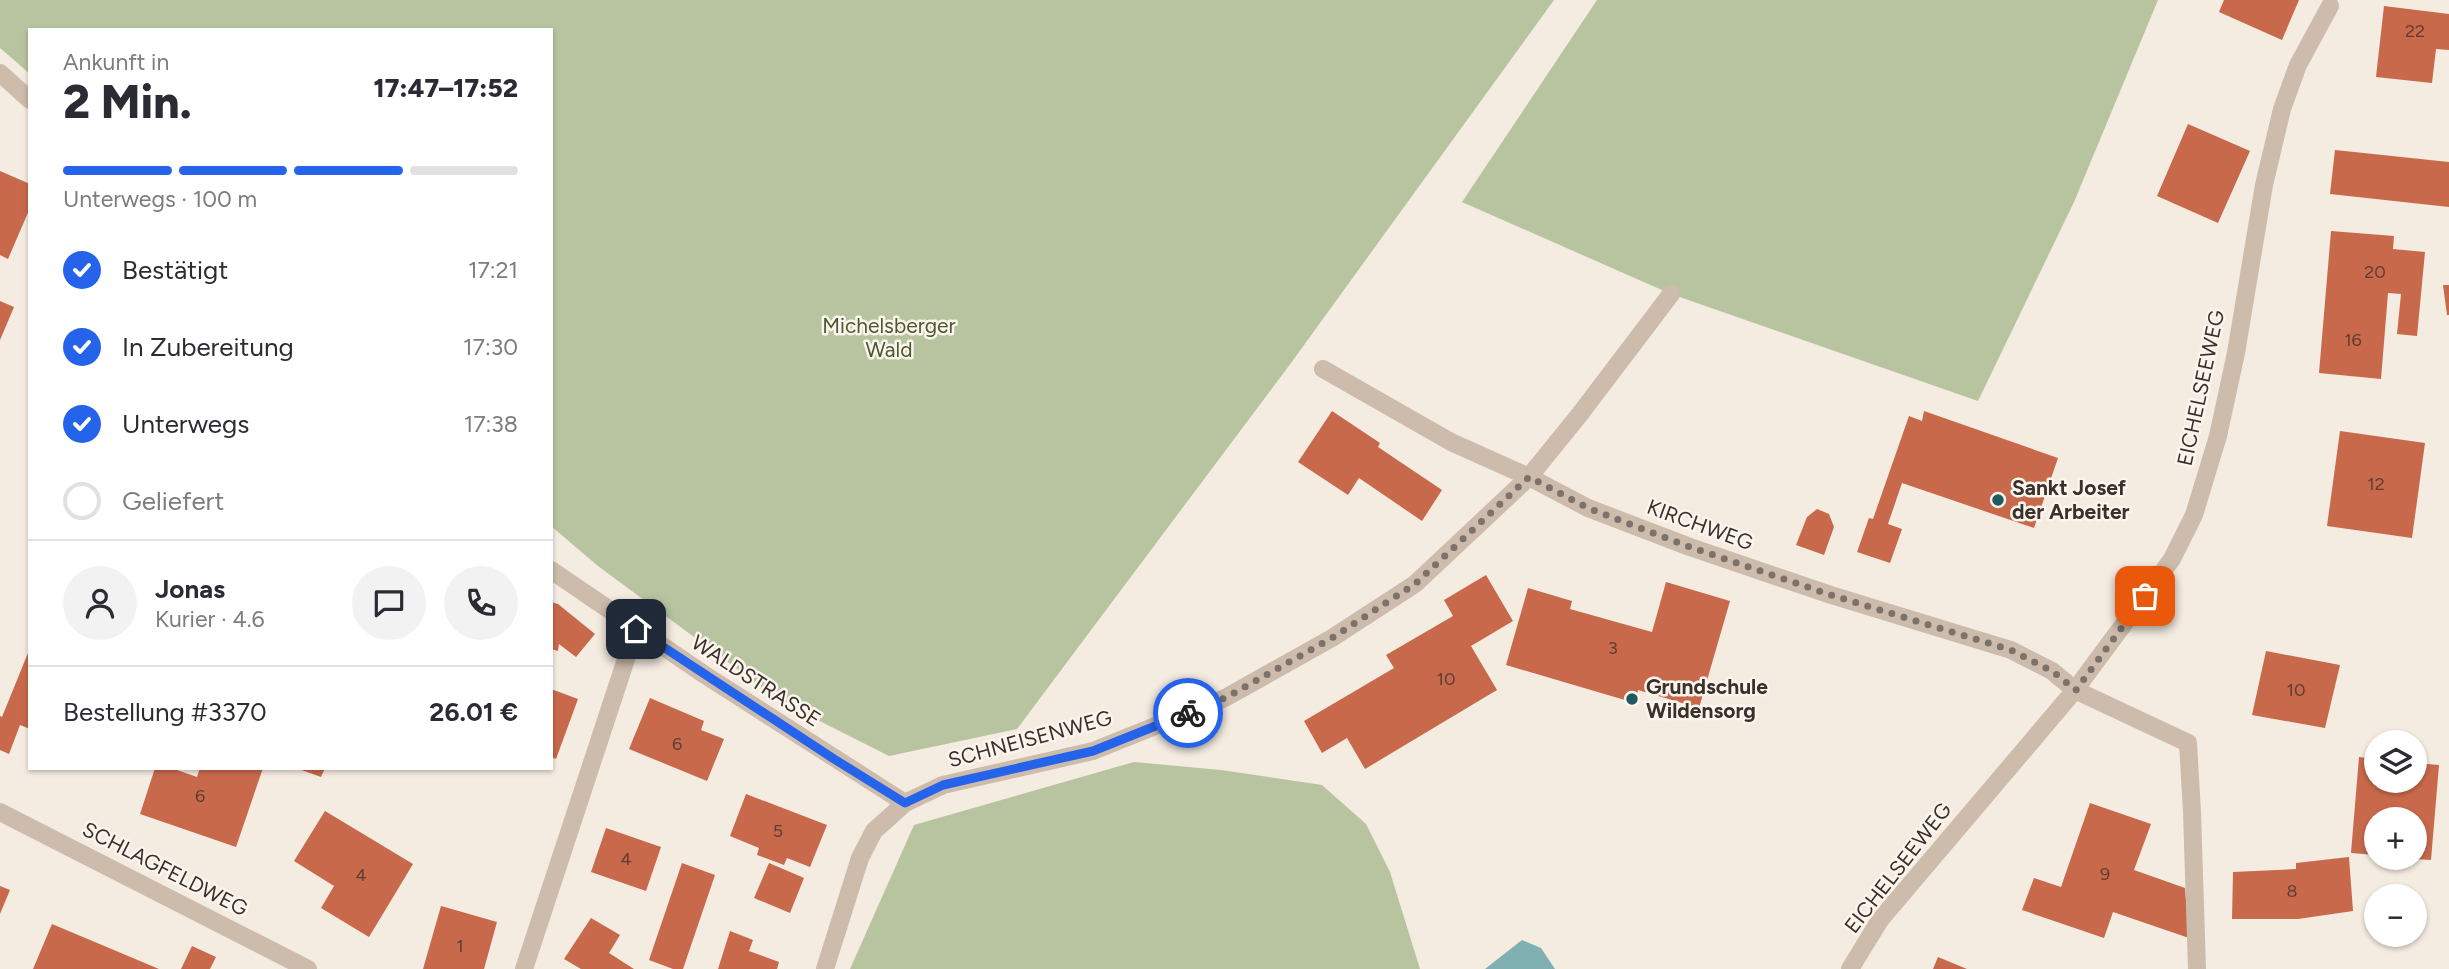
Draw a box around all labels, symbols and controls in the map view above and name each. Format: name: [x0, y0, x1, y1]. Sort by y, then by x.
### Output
house number: 22: [2405, 20, 2425, 42]
text: Ankunft in: [63, 48, 169, 76]
text: 17:47–17:52: [374, 72, 518, 104]
text: 2 Min.: [63, 74, 192, 130]
text: Unterwegs · 100 m: [63, 185, 257, 213]
icon: check: [63, 251, 101, 289]
text: Bestätigt: [122, 254, 228, 286]
text: 17:21: [468, 256, 518, 284]
house number: 20: [2364, 261, 2386, 283]
street label: EICHELSEEWEG: [2172, 308, 2229, 468]
park label: Michelsberger Wald: [822, 313, 956, 362]
icon: check: [63, 328, 101, 366]
house number: 16: [2344, 329, 2362, 351]
text: In Zubereitung: [122, 331, 294, 363]
text: 17:30: [463, 333, 518, 361]
icon: check: [63, 405, 101, 443]
text: Unterwegs: [122, 408, 249, 440]
text: 17:38: [464, 410, 518, 438]
house number: 12: [2367, 473, 2385, 495]
place label: Sankt Josef der Arbeiter: [2012, 475, 2130, 524]
text: Geliefert: [122, 485, 224, 517]
marker: Sankt Josef der Arbeiter: [1990, 492, 2006, 508]
street label: KIRCHWEG: [1644, 494, 1757, 555]
button: person: [63, 566, 137, 640]
button: chat: [352, 566, 426, 640]
button: phone: [444, 566, 518, 640]
pin: [2115, 566, 2175, 626]
text: Jonas: [155, 573, 225, 605]
icon: bag: [2126, 577, 2164, 615]
pin: [606, 599, 666, 659]
text: Kurier · 4.6: [155, 605, 265, 633]
icon: home: [617, 610, 655, 648]
street label: WALDSTRASSE: [687, 629, 826, 732]
house number: 3: [1608, 637, 1618, 659]
house number: 10: [1437, 668, 1455, 690]
place label: Grundschule Wildensorg: [1646, 674, 1768, 723]
courier: [1153, 678, 1223, 748]
house number: 10: [2287, 679, 2305, 701]
marker: Grundschule Wildensorg: [1624, 691, 1640, 707]
icon: bike: [1169, 694, 1207, 732]
text: Bestellung #3370: [63, 696, 267, 728]
text: 26.01 €: [429, 696, 518, 728]
street label: SCHNEISENWEG: [945, 705, 1114, 772]
map controls: [2364, 730, 2427, 947]
button: layers: [2364, 730, 2427, 793]
house number: 6: [672, 733, 682, 755]
house number: 6: [195, 785, 205, 807]
street label: EICHELSEEWEG: [1839, 797, 1956, 938]
button: +: [2364, 807, 2427, 870]
street label: SCHLAGFELDWEG: [78, 816, 252, 921]
house number: 5: [773, 820, 783, 842]
house number: 4: [620, 848, 632, 870]
house number: 9: [2100, 863, 2110, 885]
house number: 4: [355, 864, 367, 886]
house number: 8: [2286, 880, 2298, 902]
button: −: [2364, 884, 2427, 947]
house number: 1: [456, 935, 464, 957]

